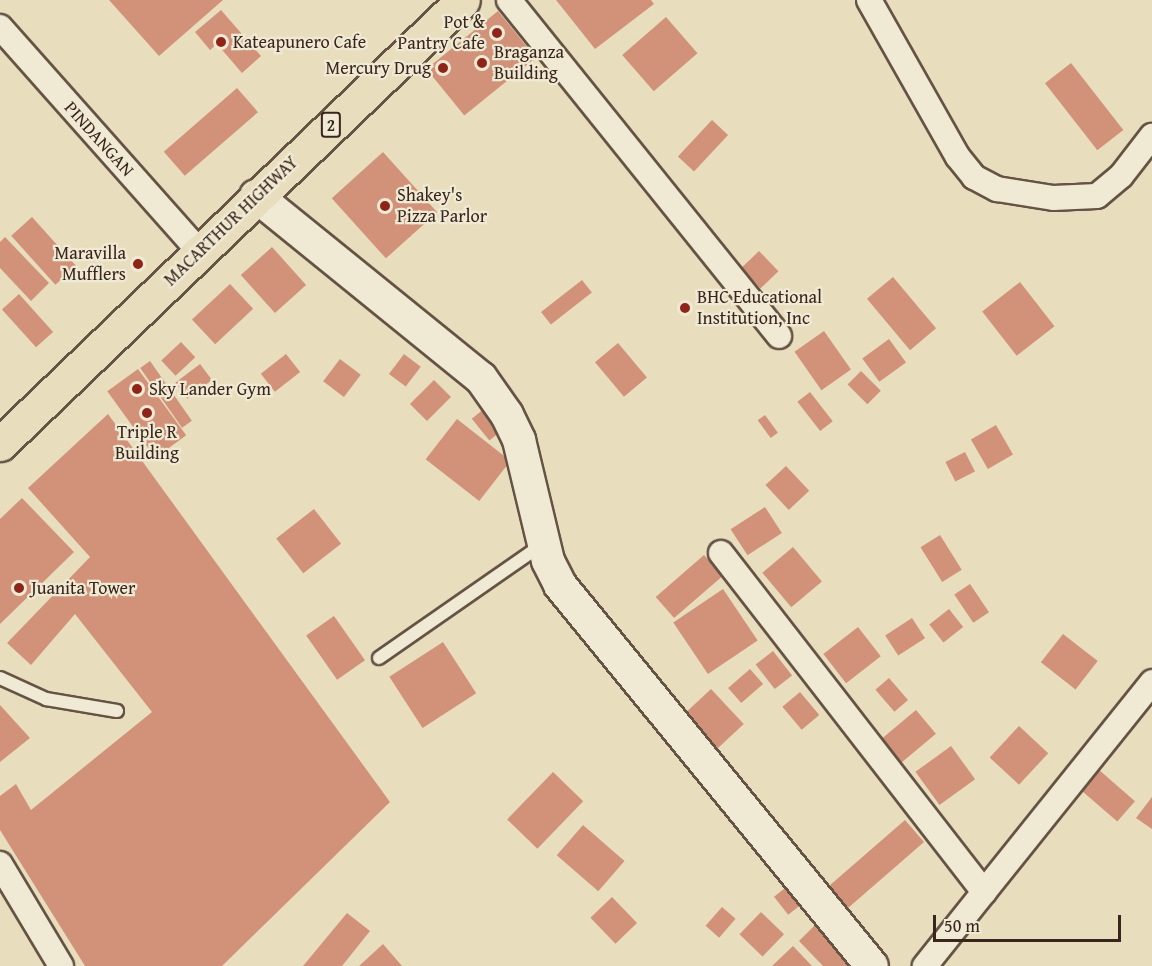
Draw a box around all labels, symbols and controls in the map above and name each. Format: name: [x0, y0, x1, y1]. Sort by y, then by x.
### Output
place label: Pot & Pantry Cafe: [397, 12, 485, 54]
marker: Pot & Pantry Cafe: [490, 26, 504, 40]
place label: Kateapunero Cafe: [233, 31, 366, 53]
marker: Kateapunero Cafe: [214, 35, 228, 49]
place label: Braganza Building: [494, 42, 564, 84]
marker: Braganza Building: [475, 56, 489, 70]
place label: Mercury Drug: [326, 57, 431, 79]
marker: Mercury Drug: [436, 61, 450, 75]
street label: PINDANGAN: [60, 97, 138, 181]
road number: 2: [320, 112, 342, 138]
street label: MACARTHUR HIGHWAY: [160, 151, 302, 291]
place label: Shakey's Pizza Parlor: [397, 185, 487, 228]
marker: Shakey's Pizza Parlor: [378, 199, 392, 213]
place label: Maravilla Mufflers: [55, 243, 126, 286]
marker: Maravilla Mufflers: [131, 257, 145, 271]
place label: BHC Educational Institution, Inc: [697, 287, 822, 330]
marker: BHC Educational Institution, Inc: [678, 301, 692, 315]
place label: Sky Lander Gym: [149, 378, 271, 400]
marker: Sky Lander Gym: [130, 382, 144, 396]
marker: Triple R Building: [140, 406, 154, 420]
place label: Triple R Building: [115, 422, 179, 464]
place label: Juanita Tower: [31, 577, 135, 599]
marker: Juanita Tower: [12, 581, 26, 595]
scale bar: [936, 903, 1124, 941]
text: 50 m: [944, 912, 980, 939]

